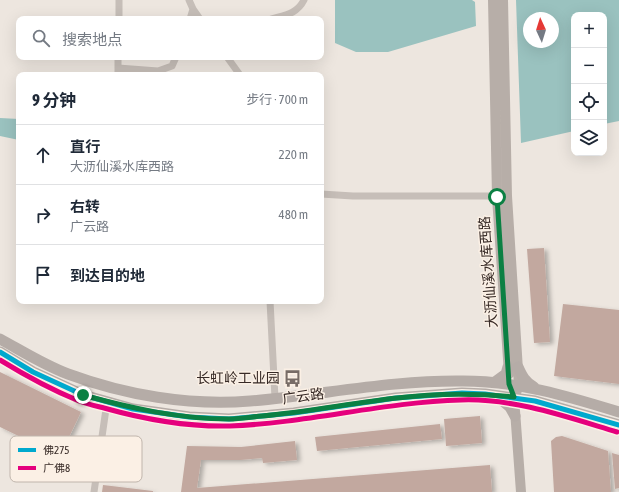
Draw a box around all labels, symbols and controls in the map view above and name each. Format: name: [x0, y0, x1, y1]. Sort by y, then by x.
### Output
north arrow: [523, 12, 559, 48]
map controls: [571, 12, 607, 156]
button: +: [571, 12, 607, 48]
search box: [16, 16, 324, 60]
icon: search: [30, 27, 52, 49]
text: 搜索地点: [62, 31, 122, 48]
button: −: [571, 48, 607, 84]
button: locate: [571, 84, 607, 120]
text: 9 分钟: [32, 90, 76, 110]
text: 步行 · 700 m: [246, 92, 308, 107]
button: layers: [571, 120, 607, 156]
text: 直行: [70, 138, 100, 155]
icon: ahead: [32, 144, 54, 166]
text: 220 m: [279, 147, 308, 162]
text: 大沥仙溪水库西路: [70, 159, 174, 174]
route start: [488, 188, 506, 206]
text: 右转: [70, 198, 100, 215]
icon: right: [32, 204, 54, 226]
text: 480 m: [279, 207, 308, 222]
street label: 大沥仙溪水库西路: [476, 216, 500, 328]
text: 广云路: [70, 219, 109, 234]
icon: arrive: [32, 264, 54, 286]
text: 到达目的地: [70, 267, 145, 284]
bus stop icon: 长虹岭工业园: [283, 368, 303, 388]
place label: 长虹岭工业园: [196, 370, 280, 386]
street label: 广云路: [281, 385, 325, 407]
route end: [74, 386, 92, 404]
legend: [10, 436, 142, 482]
text: 佛275: [43, 444, 70, 456]
text: 广佛8: [43, 462, 70, 474]

